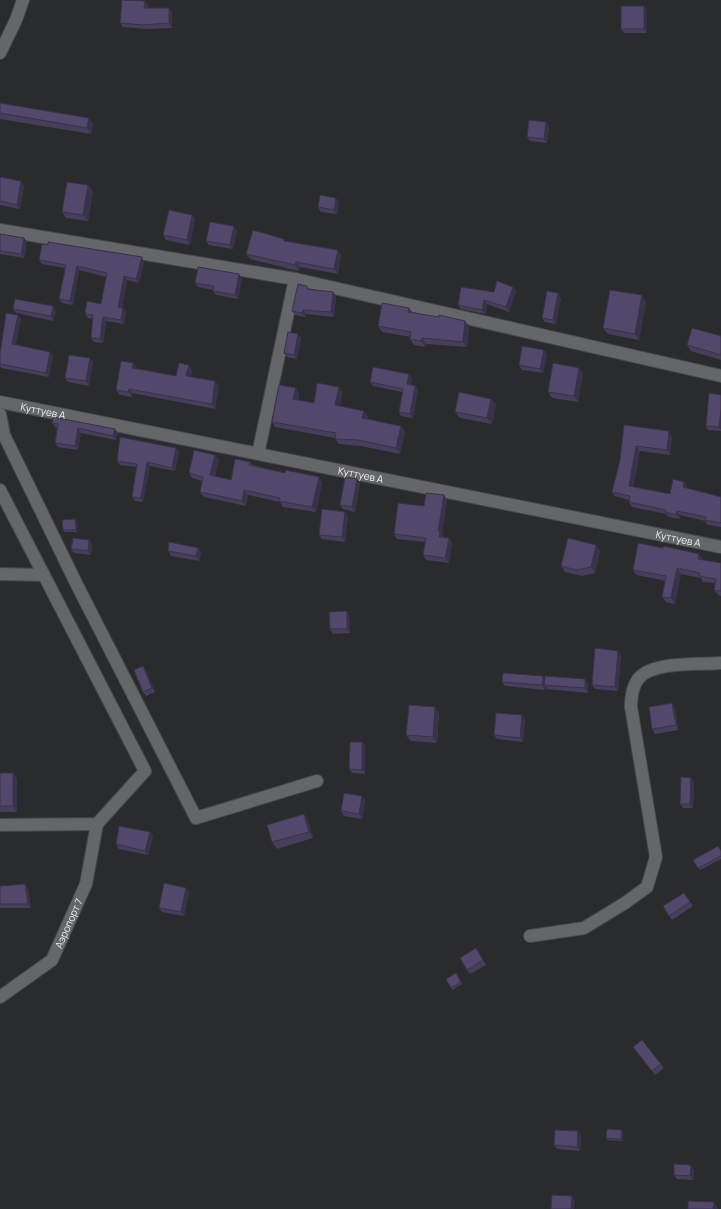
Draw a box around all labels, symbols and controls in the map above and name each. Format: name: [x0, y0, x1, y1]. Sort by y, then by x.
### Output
street label: Куттуев А: [19, 399, 68, 422]
street label: Куттуев А: [337, 463, 385, 486]
street label: Куттуев А: [655, 527, 703, 550]
street label: Аэропорт 7: [51, 896, 86, 951]

